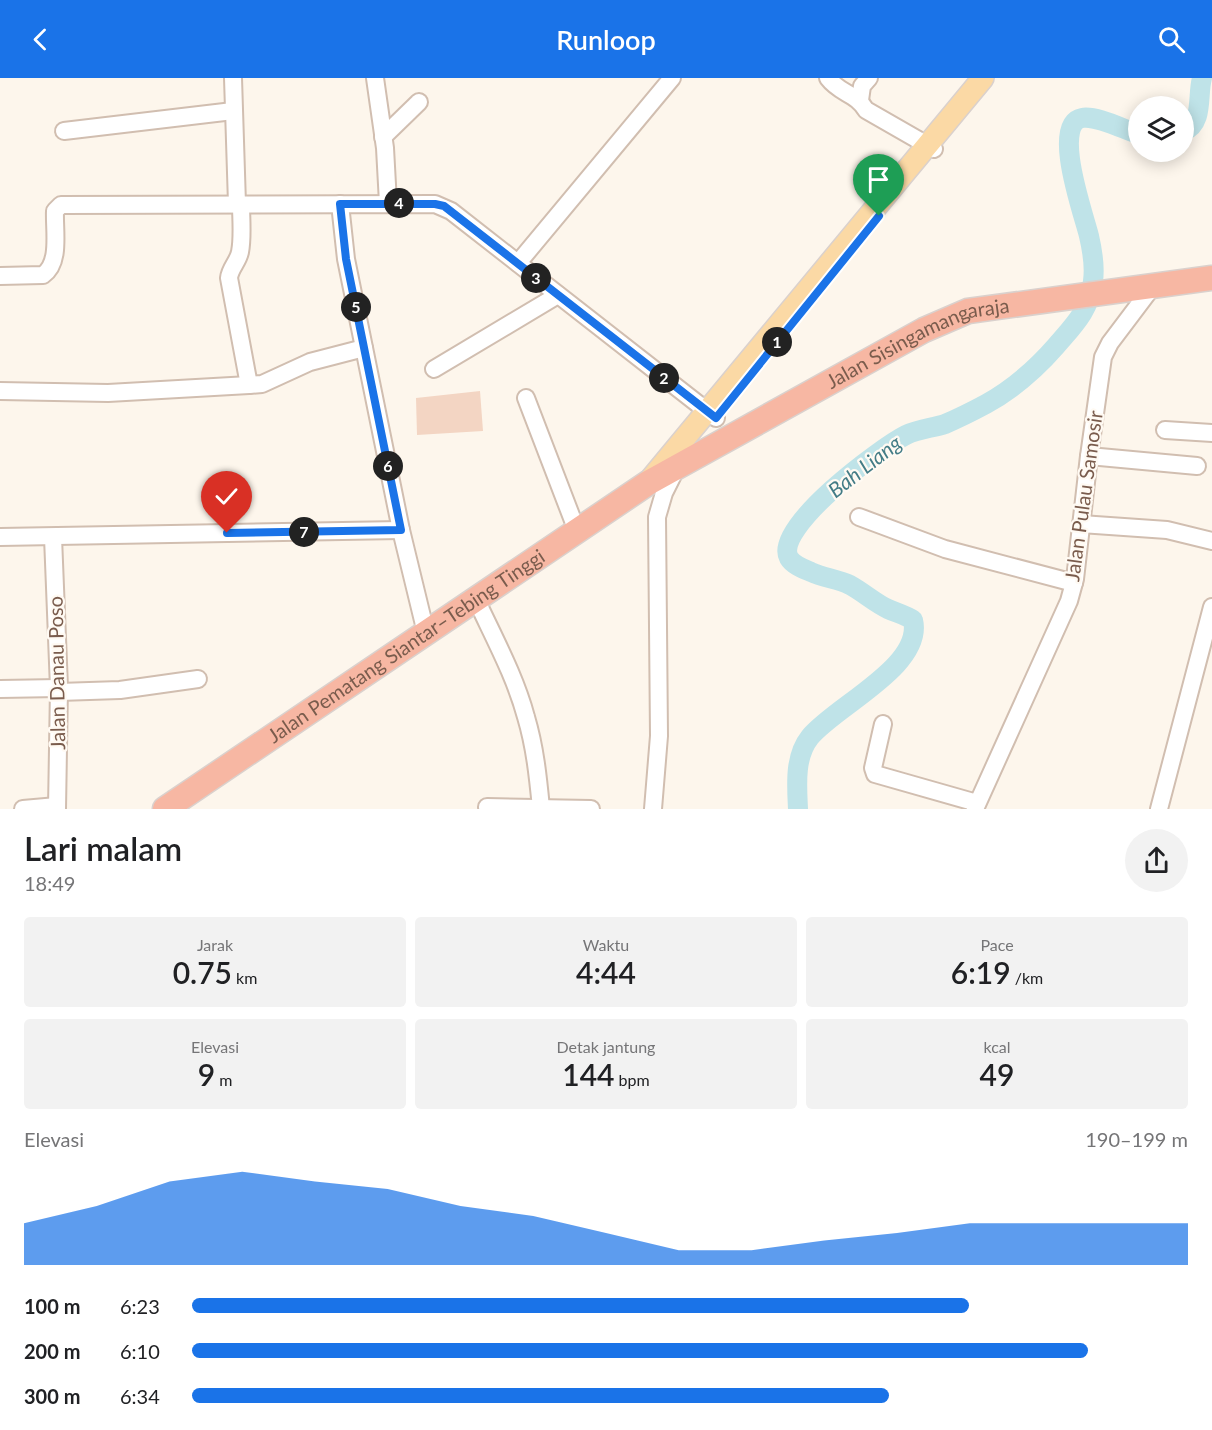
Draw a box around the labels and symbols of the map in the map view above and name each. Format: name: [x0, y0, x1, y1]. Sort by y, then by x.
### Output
pin: [853, 154, 904, 216]
pin: 4: [384, 188, 414, 218]
pin: 3: [521, 263, 551, 293]
pin: 5: [341, 292, 371, 322]
street label: Jalan Sisingamangaraja: [822, 293, 1011, 393]
pin: 1: [762, 327, 792, 357]
pin: 2: [649, 363, 679, 393]
street label: Jalan Pulau Samosir: [1059, 408, 1107, 583]
water label: Bah Liang: [822, 429, 906, 502]
pin: 6: [373, 451, 403, 481]
pin: [201, 471, 252, 533]
pin: 7: [289, 517, 319, 547]
street label: Jalan Pematang Siantar–Tebing Tinggi: [263, 543, 549, 747]
street label: Jalan Danau Poso: [43, 596, 69, 750]

